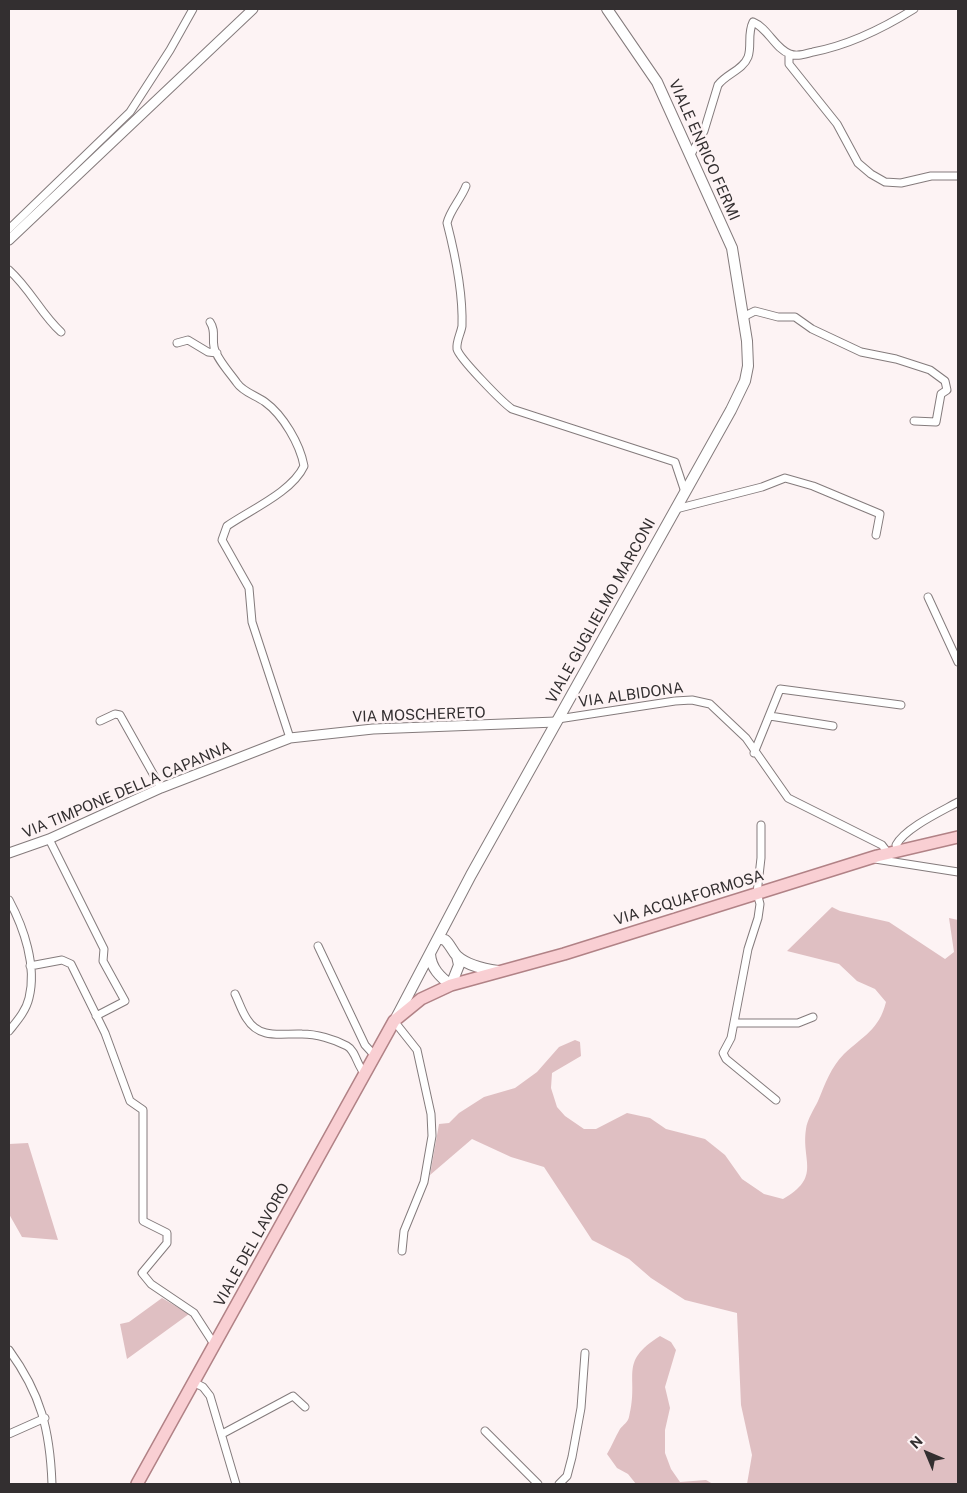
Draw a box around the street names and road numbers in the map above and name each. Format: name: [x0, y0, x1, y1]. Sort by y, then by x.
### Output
street label: VIALE ENRICO FERMI: [665, 77, 743, 223]
street label: VIALE GUGLIELMO MARCONI: [543, 515, 659, 707]
street label: VIA ALBIDONA: [577, 679, 685, 711]
street label: VIA MOSCHERETO: [352, 704, 486, 726]
street label: VIA TIMPONE DELLA CAPANNA: [20, 738, 234, 842]
street label: VIA ACQUAFORMOSA: [612, 867, 766, 929]
street label: VIALE DEL LAVORO: [211, 1180, 293, 1310]

